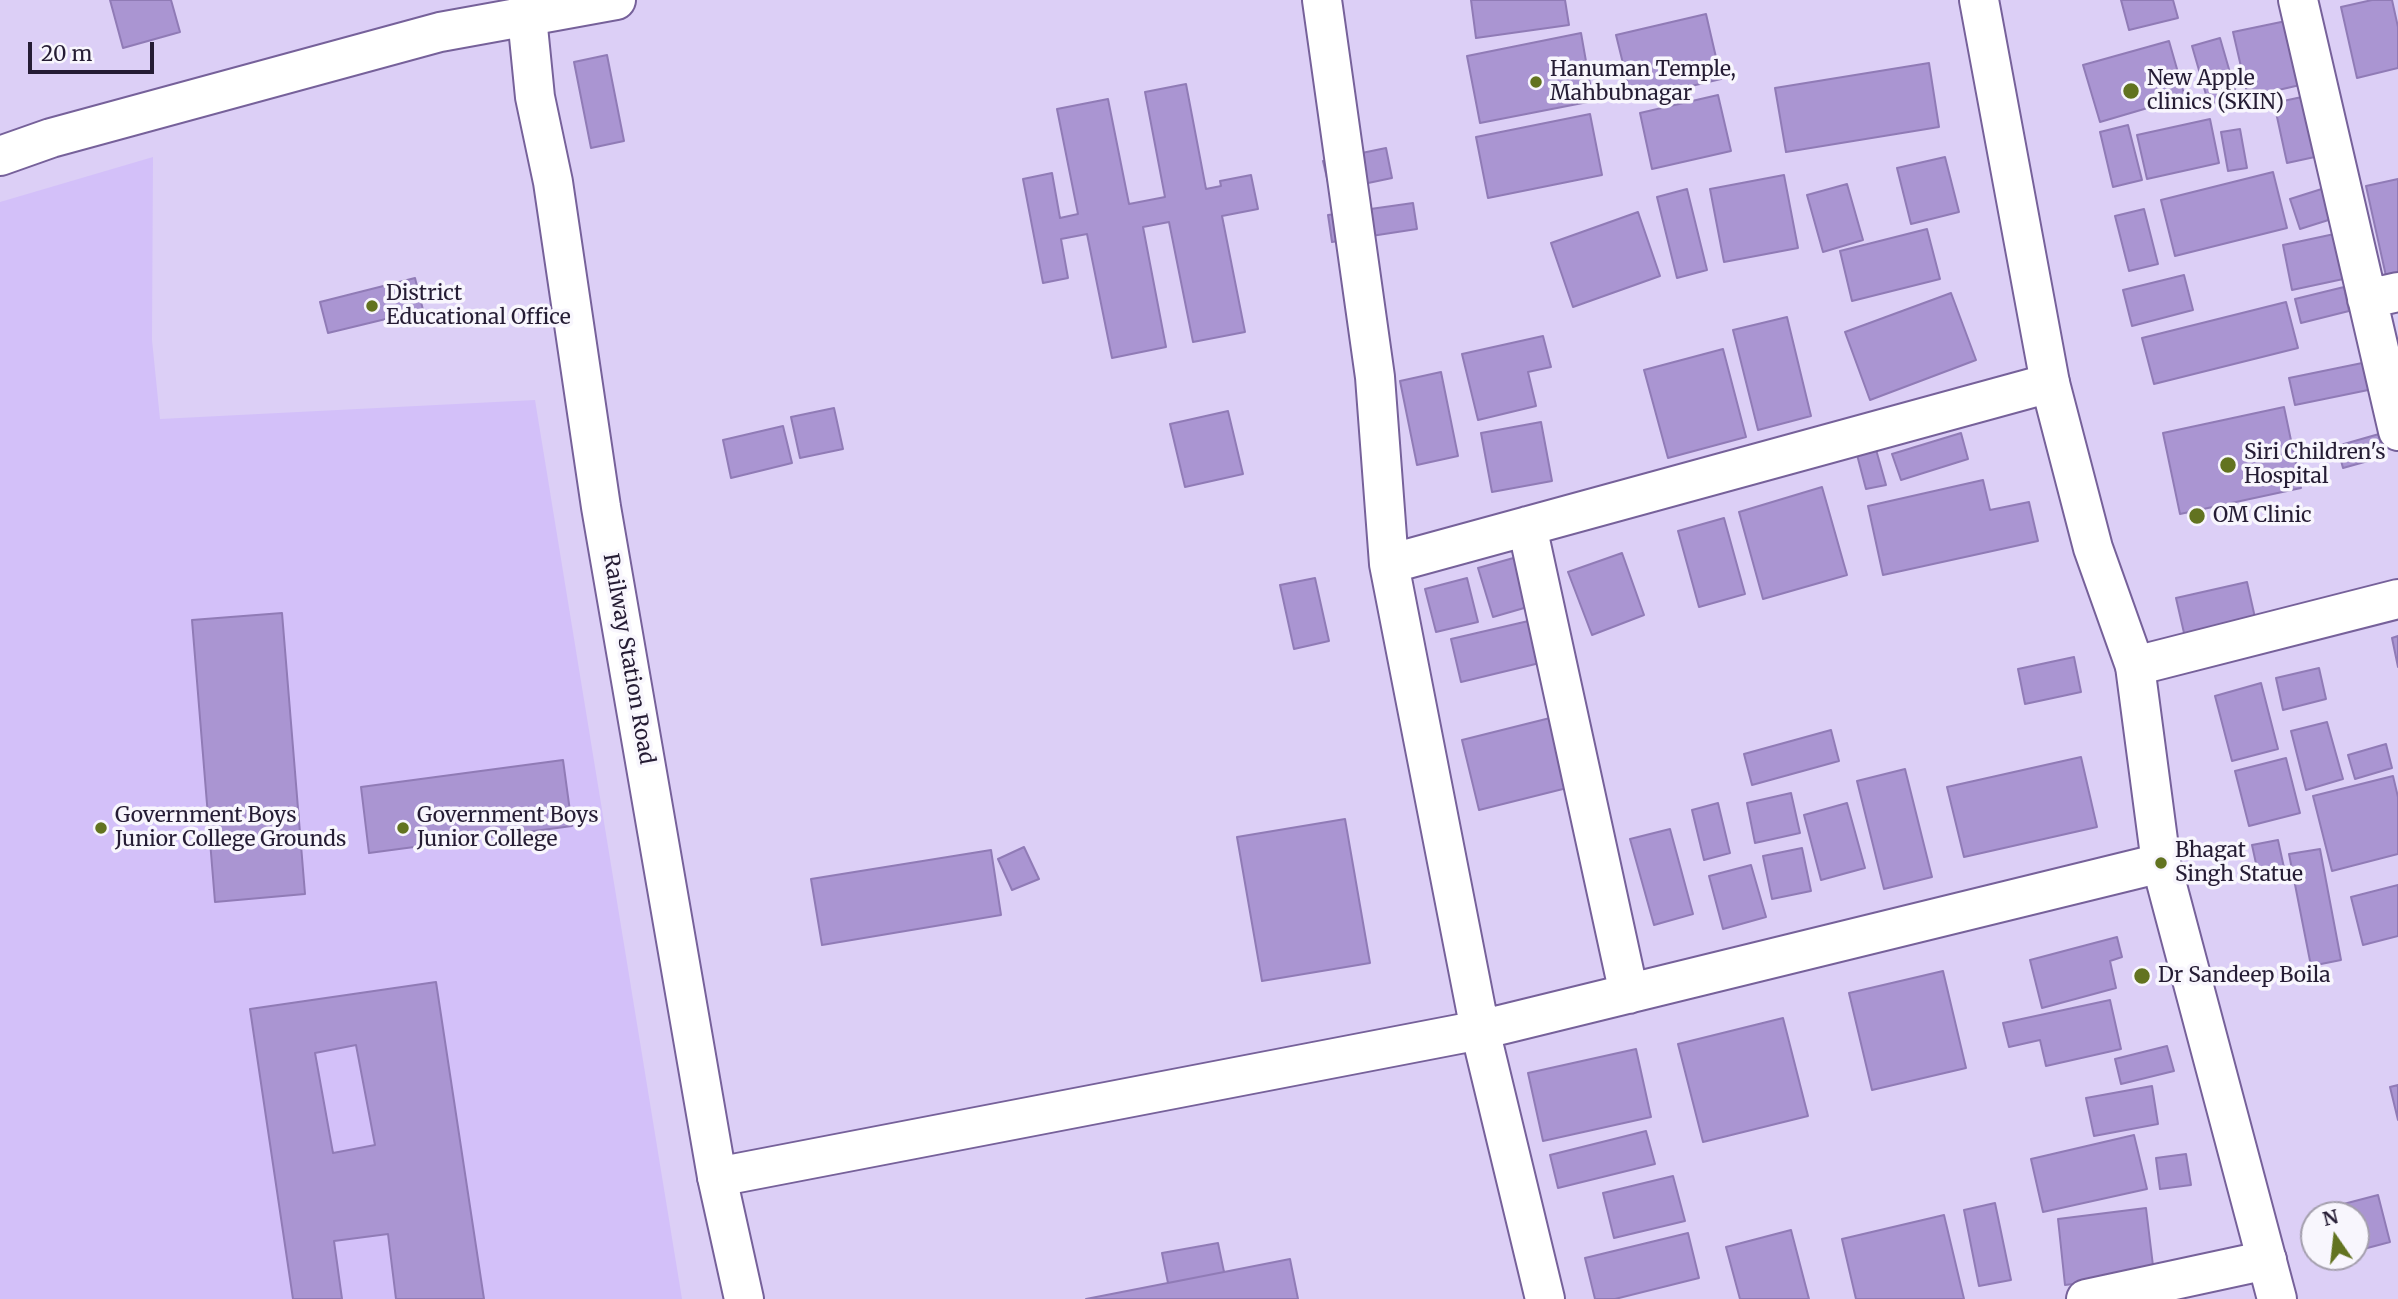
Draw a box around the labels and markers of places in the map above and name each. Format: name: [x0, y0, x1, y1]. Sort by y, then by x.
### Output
place label: Hanuman Temple, Mahbubnagar: [1550, 57, 1736, 107]
place label: New Apple clinics (SKIN): [2147, 66, 2284, 116]
marker: Hanuman Temple, Mahbubnagar: [1528, 74, 1544, 90]
marker: New Apple clinics (SKIN): [2121, 81, 2141, 101]
place label: District Educational Office: [386, 281, 571, 331]
marker: District Educational Office: [364, 298, 380, 314]
place label: Siri Children's Hospital: [2244, 440, 2386, 490]
marker: Siri Children's Hospital: [2218, 455, 2238, 475]
place label: OM Clinic: [2213, 503, 2312, 529]
marker: OM Clinic: [2187, 506, 2207, 526]
place label: Government Boys Junior College Grounds: [115, 803, 346, 853]
place label: Government Boys Junior College: [417, 803, 599, 853]
marker: Government Boys Junior College Grounds: [93, 820, 109, 836]
marker: Government Boys Junior College: [395, 820, 411, 836]
place label: Bhagat Singh Statue: [2175, 838, 2303, 888]
marker: Bhagat Singh Statue: [2153, 855, 2169, 871]
place label: Dr Sandeep Boila: [2158, 963, 2331, 989]
marker: Dr Sandeep Boila: [2132, 966, 2152, 986]

